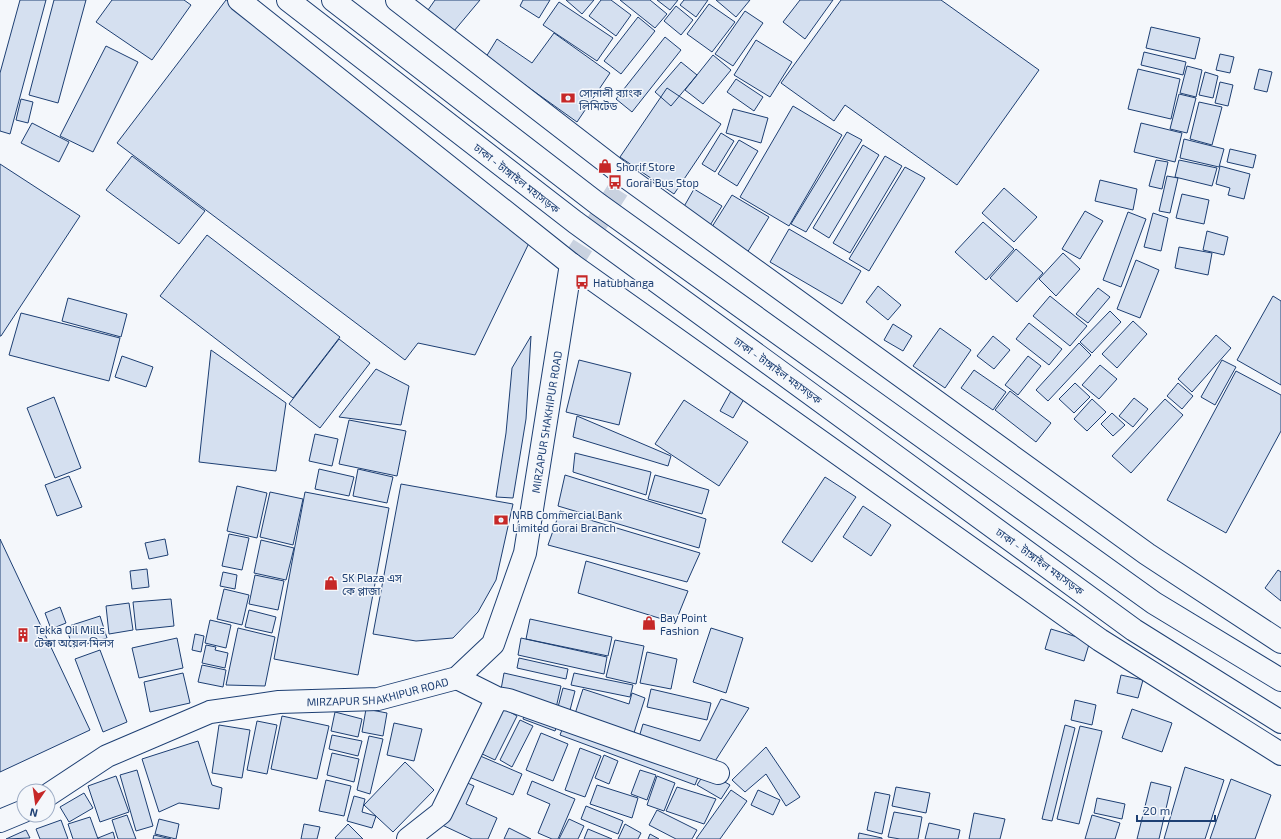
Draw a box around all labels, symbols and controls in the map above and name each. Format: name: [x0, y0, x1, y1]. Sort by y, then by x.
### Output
place label: সোনালী ব্যাংক লিমিটেড: [578, 86, 642, 112]
bank icon: সোনালী ব্যাংক লিমিটেড: [560, 90, 576, 106]
street label: ঢাকা - টাঙ্গাইল মহাসড়ক: [471, 140, 563, 216]
shop icon: Shorif Store: [597, 158, 613, 174]
place label: Shorif Store: [616, 160, 675, 173]
bus stop icon: Gorai Bus Stop: [607, 174, 623, 190]
place label: Gorai Bus Stop: [626, 176, 699, 189]
bus stop icon: Hatubhanga: [574, 274, 590, 290]
place label: Hatubhanga: [593, 276, 654, 289]
street label: ঢাকা - টাঙ্গাইল মহাসড়ক: [731, 333, 825, 406]
street label: MIRZAPUR SHAKHIPUR ROAD: [528, 350, 564, 494]
place label: NRB Commercial Bank Limited Gorai Branch: [512, 508, 623, 534]
bank icon: NRB Commercial Bank Limited Gorai Branch: [493, 512, 509, 528]
street label: ঢাকা - টাঙ্গাইল মহাসড়ক: [993, 524, 1087, 597]
place label: SK Plaza এস কে প্লাজা: [342, 571, 402, 597]
shop icon: SK Plaza এস কে প্লাজা: [323, 575, 339, 591]
place label: Bay Point Fashion: [660, 611, 707, 637]
shop icon: Bay Point Fashion: [641, 615, 657, 631]
place label: Tekka Oil Mills টেক্কা অয়েল মিলস: [34, 623, 114, 649]
building icon: Tekka Oil Mills টেক্কা অয়েল মিলস: [15, 627, 31, 643]
street label: MIRZAPUR SHAKHIPUR ROAD: [306, 674, 450, 708]
north arrow: [16, 783, 56, 823]
scale bar: [1137, 797, 1215, 823]
text: 20 m: [1143, 803, 1170, 817]
text: N: [28, 806, 39, 820]

